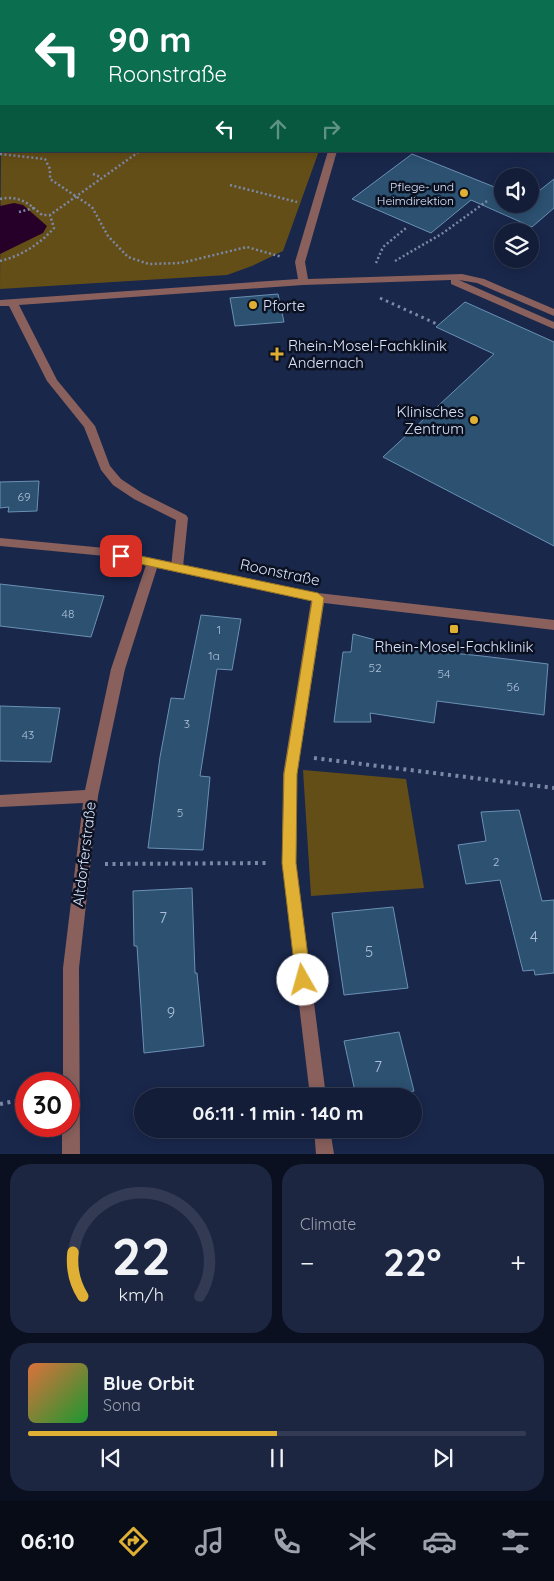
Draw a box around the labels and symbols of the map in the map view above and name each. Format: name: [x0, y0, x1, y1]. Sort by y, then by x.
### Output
place label: Pflege- und Heimdirektion: [377, 179, 454, 208]
marker: Pflege- und Heimdirektion: [458, 187, 470, 199]
place label: Pforte: [263, 296, 305, 315]
marker: Pforte: [247, 299, 259, 311]
place label: Rhein-Mosel-Fachklinik Andernach: [288, 336, 447, 372]
marker: Rhein-Mosel-Fachklinik Andernach: [270, 347, 284, 361]
place label: Klinisches Zentrum: [396, 402, 464, 438]
marker: Klinisches Zentrum: [468, 414, 480, 426]
house number: 69: [17, 489, 31, 504]
pin: [100, 535, 142, 577]
street label: Roonstraße: [238, 554, 322, 590]
house number: 48: [62, 606, 74, 621]
house number: 1: [217, 622, 221, 637]
marker: Rhein-Mosel-Fachklinik: [448, 623, 460, 635]
place label: Rhein-Mosel-Fachklinik: [374, 637, 534, 656]
house number: 1a: [208, 648, 220, 663]
house number: 52: [368, 660, 382, 675]
house number: 54: [438, 666, 450, 681]
house number: 56: [507, 679, 520, 694]
house number: 3: [184, 716, 190, 731]
house number: 43: [22, 727, 34, 742]
street label: Altdorferstraße: [68, 800, 100, 908]
house number: 5: [177, 805, 183, 820]
house number: 2: [493, 854, 500, 869]
house number: 7: [159, 908, 167, 927]
house number: 4: [530, 927, 538, 946]
house number: 5: [365, 942, 373, 961]
position arrow: [276, 953, 328, 1005]
house number: 9: [167, 1003, 175, 1022]
house number: 7: [374, 1057, 382, 1076]
speed limit sign: 30: [15, 1072, 80, 1137]

